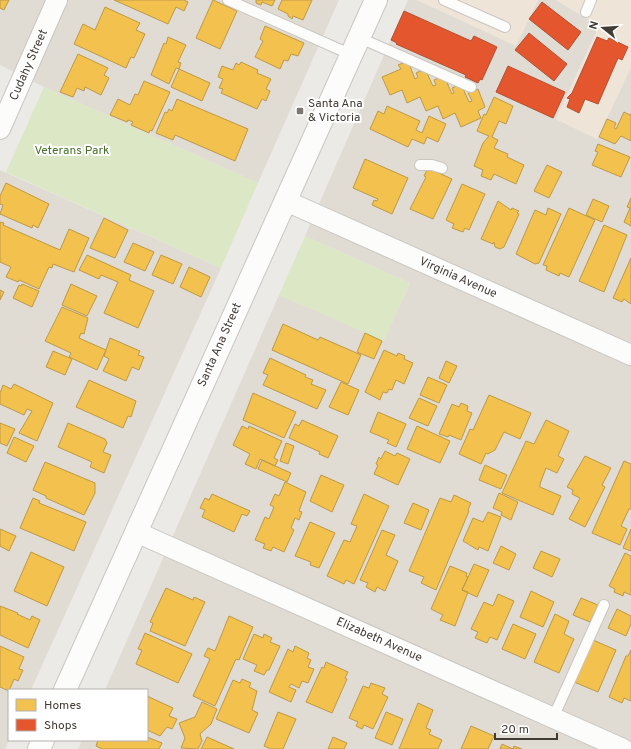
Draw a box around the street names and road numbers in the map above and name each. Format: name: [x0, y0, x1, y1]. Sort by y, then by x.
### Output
street label: Cudahy Street: [6, 27, 52, 103]
street label: Virginia Avenue: [417, 254, 499, 302]
street label: Santa Ana Street: [194, 300, 246, 390]
street label: Elizabeth Avenue: [333, 614, 425, 666]

